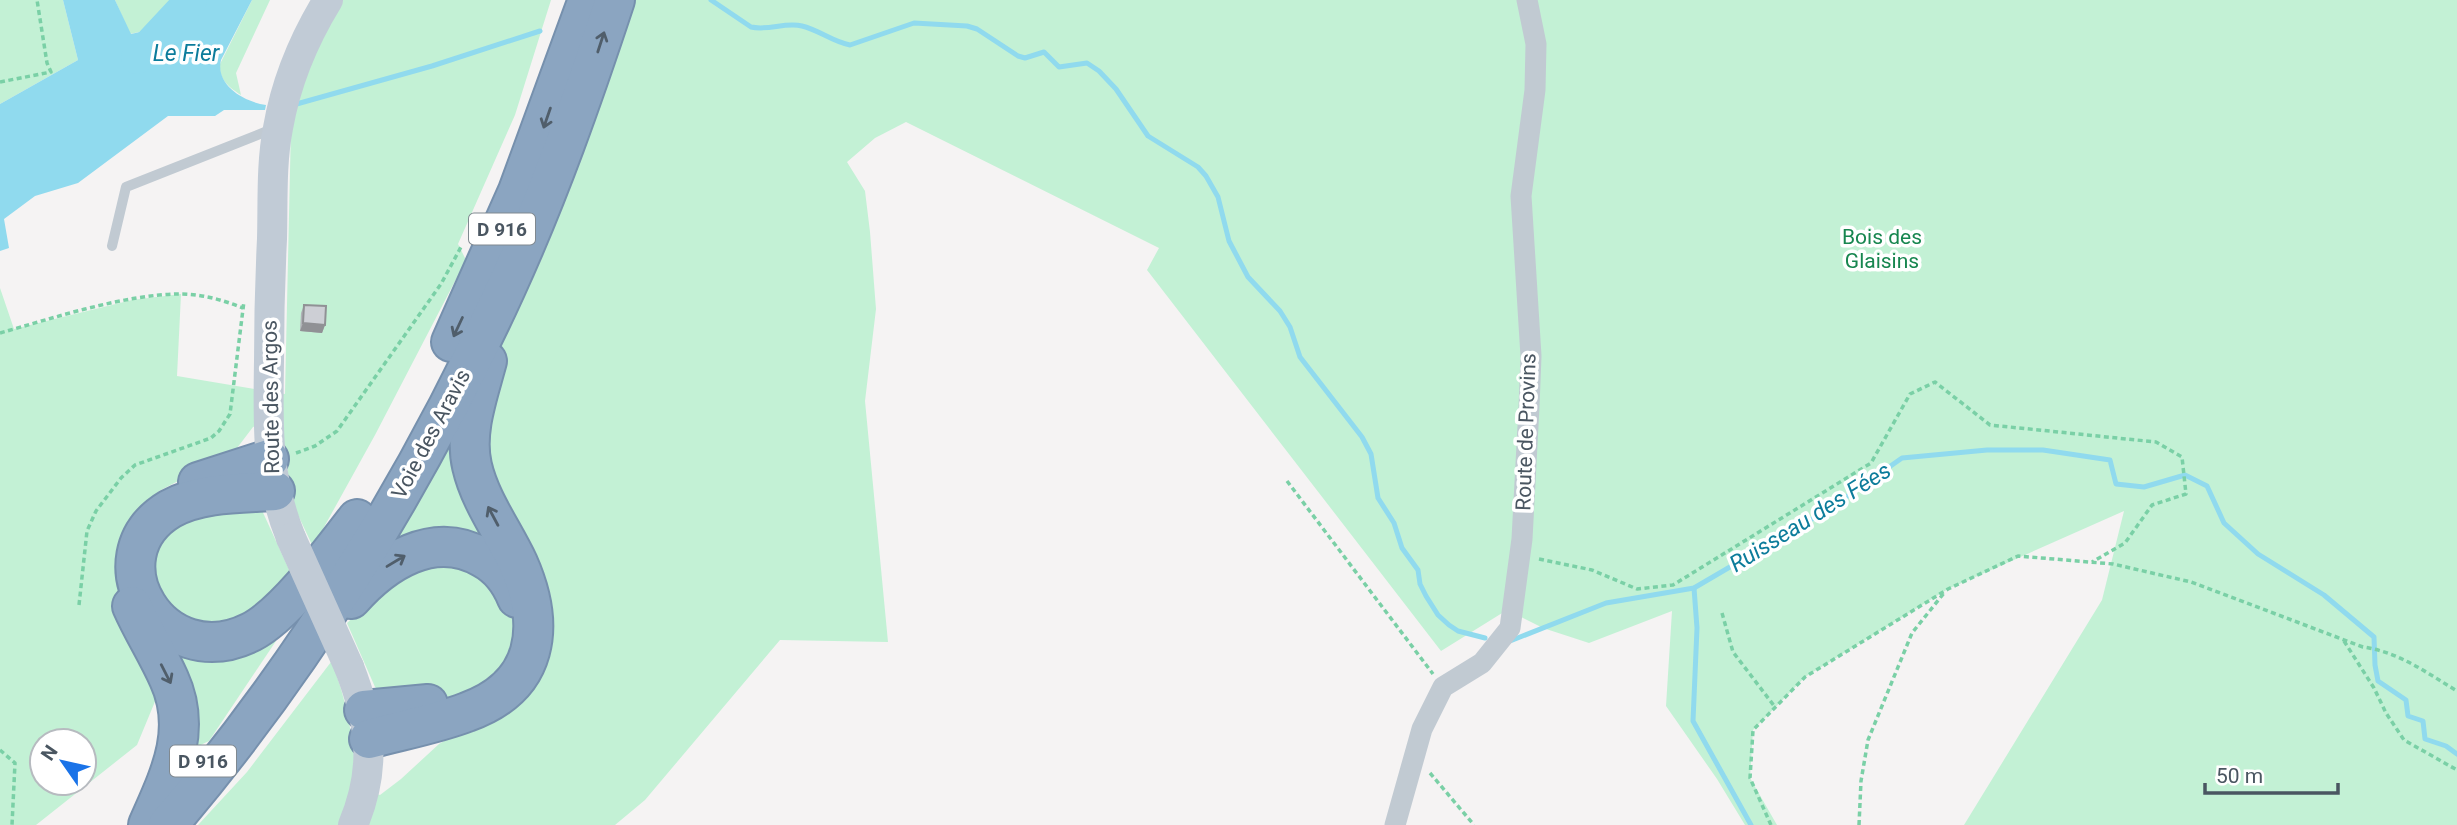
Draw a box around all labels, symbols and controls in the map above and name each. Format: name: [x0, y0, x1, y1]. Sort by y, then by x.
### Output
one-way arrow: [595, 31, 608, 53]
water label: Le Fier: [153, 40, 221, 67]
one-way arrow: [539, 106, 552, 128]
road number: D 916: [469, 214, 535, 244]
park label: Bois des Glaisins: [1842, 225, 1922, 273]
one-way arrow: [451, 316, 464, 337]
street label: Route des Argos: [258, 320, 284, 474]
street label: Route de Provins: [1511, 353, 1541, 511]
street label: Voie des Aravis: [387, 365, 475, 503]
water label: Ruisseau des Fées: [1725, 457, 1896, 578]
one-way arrow: [486, 506, 500, 526]
one-way arrow: [385, 554, 405, 568]
one-way arrow: [160, 663, 174, 684]
north arrow: [28, 727, 98, 797]
text: N: [36, 741, 63, 765]
road number: D 916: [170, 746, 236, 776]
scale bar: [2205, 752, 2338, 796]
text: 50 m: [2216, 764, 2263, 788]

